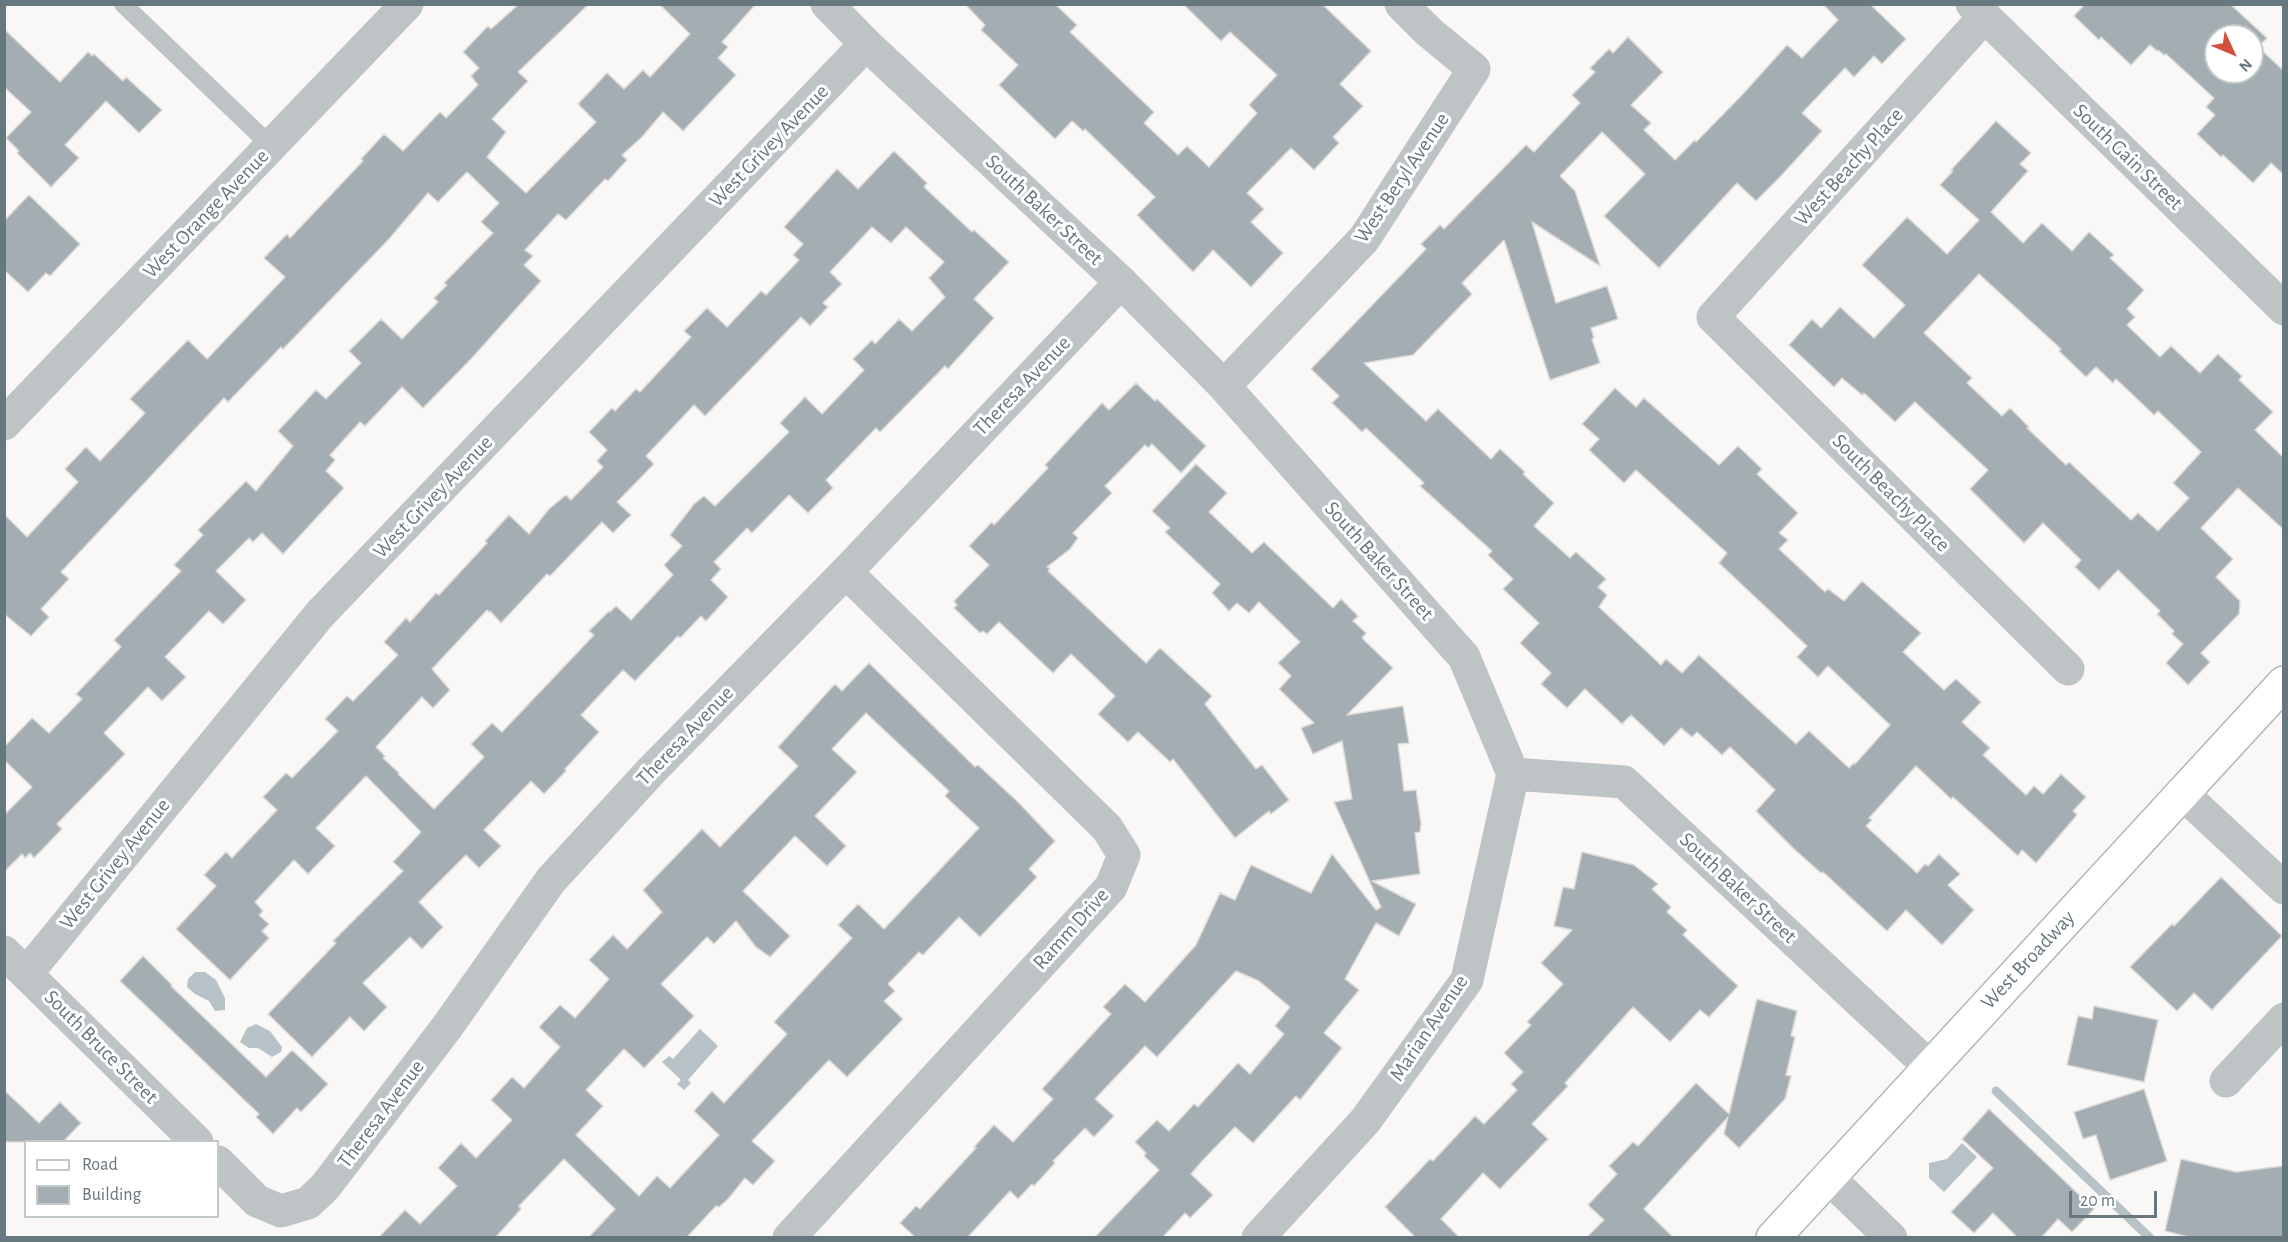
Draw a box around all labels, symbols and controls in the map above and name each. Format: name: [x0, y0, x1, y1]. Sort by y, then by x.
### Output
north arrow: [2204, 24, 2264, 84]
text: N: [2236, 56, 2255, 75]
street label: West Grivey Avenue: [704, 79, 834, 213]
street label: South Gain Street: [2068, 98, 2188, 216]
street label: West Beachy Place: [1789, 103, 1909, 231]
street label: West Beryl Avenue: [1349, 108, 1455, 248]
street label: West Orange Avenue: [138, 144, 274, 284]
street label: South Baker Street: [980, 149, 1108, 271]
street label: Theresa Avenue: [968, 331, 1076, 441]
street label: South Beachy Place: [1827, 429, 1955, 557]
street label: West Grivey Avenue: [368, 430, 498, 564]
street label: South Baker Street: [1319, 496, 1439, 626]
street label: Theresa Avenue: [631, 681, 739, 791]
street label: West Grivey Avenue: [54, 793, 176, 935]
street label: South Baker Street: [1674, 827, 1802, 949]
street label: Ramm Drive: [1028, 883, 1114, 975]
street label: West Broadway: [1976, 905, 2080, 1015]
street label: Marian Avenue: [1384, 970, 1474, 1086]
street label: South Bruce Street: [39, 985, 163, 1109]
street label: Theresa Avenue: [332, 1055, 430, 1173]
legend: [24, 1140, 219, 1218]
text: Road: [82, 1156, 118, 1174]
scale bar: [2072, 1179, 2160, 1217]
text: Building: [82, 1186, 141, 1204]
text: 20 m: [2080, 1192, 2115, 1210]

